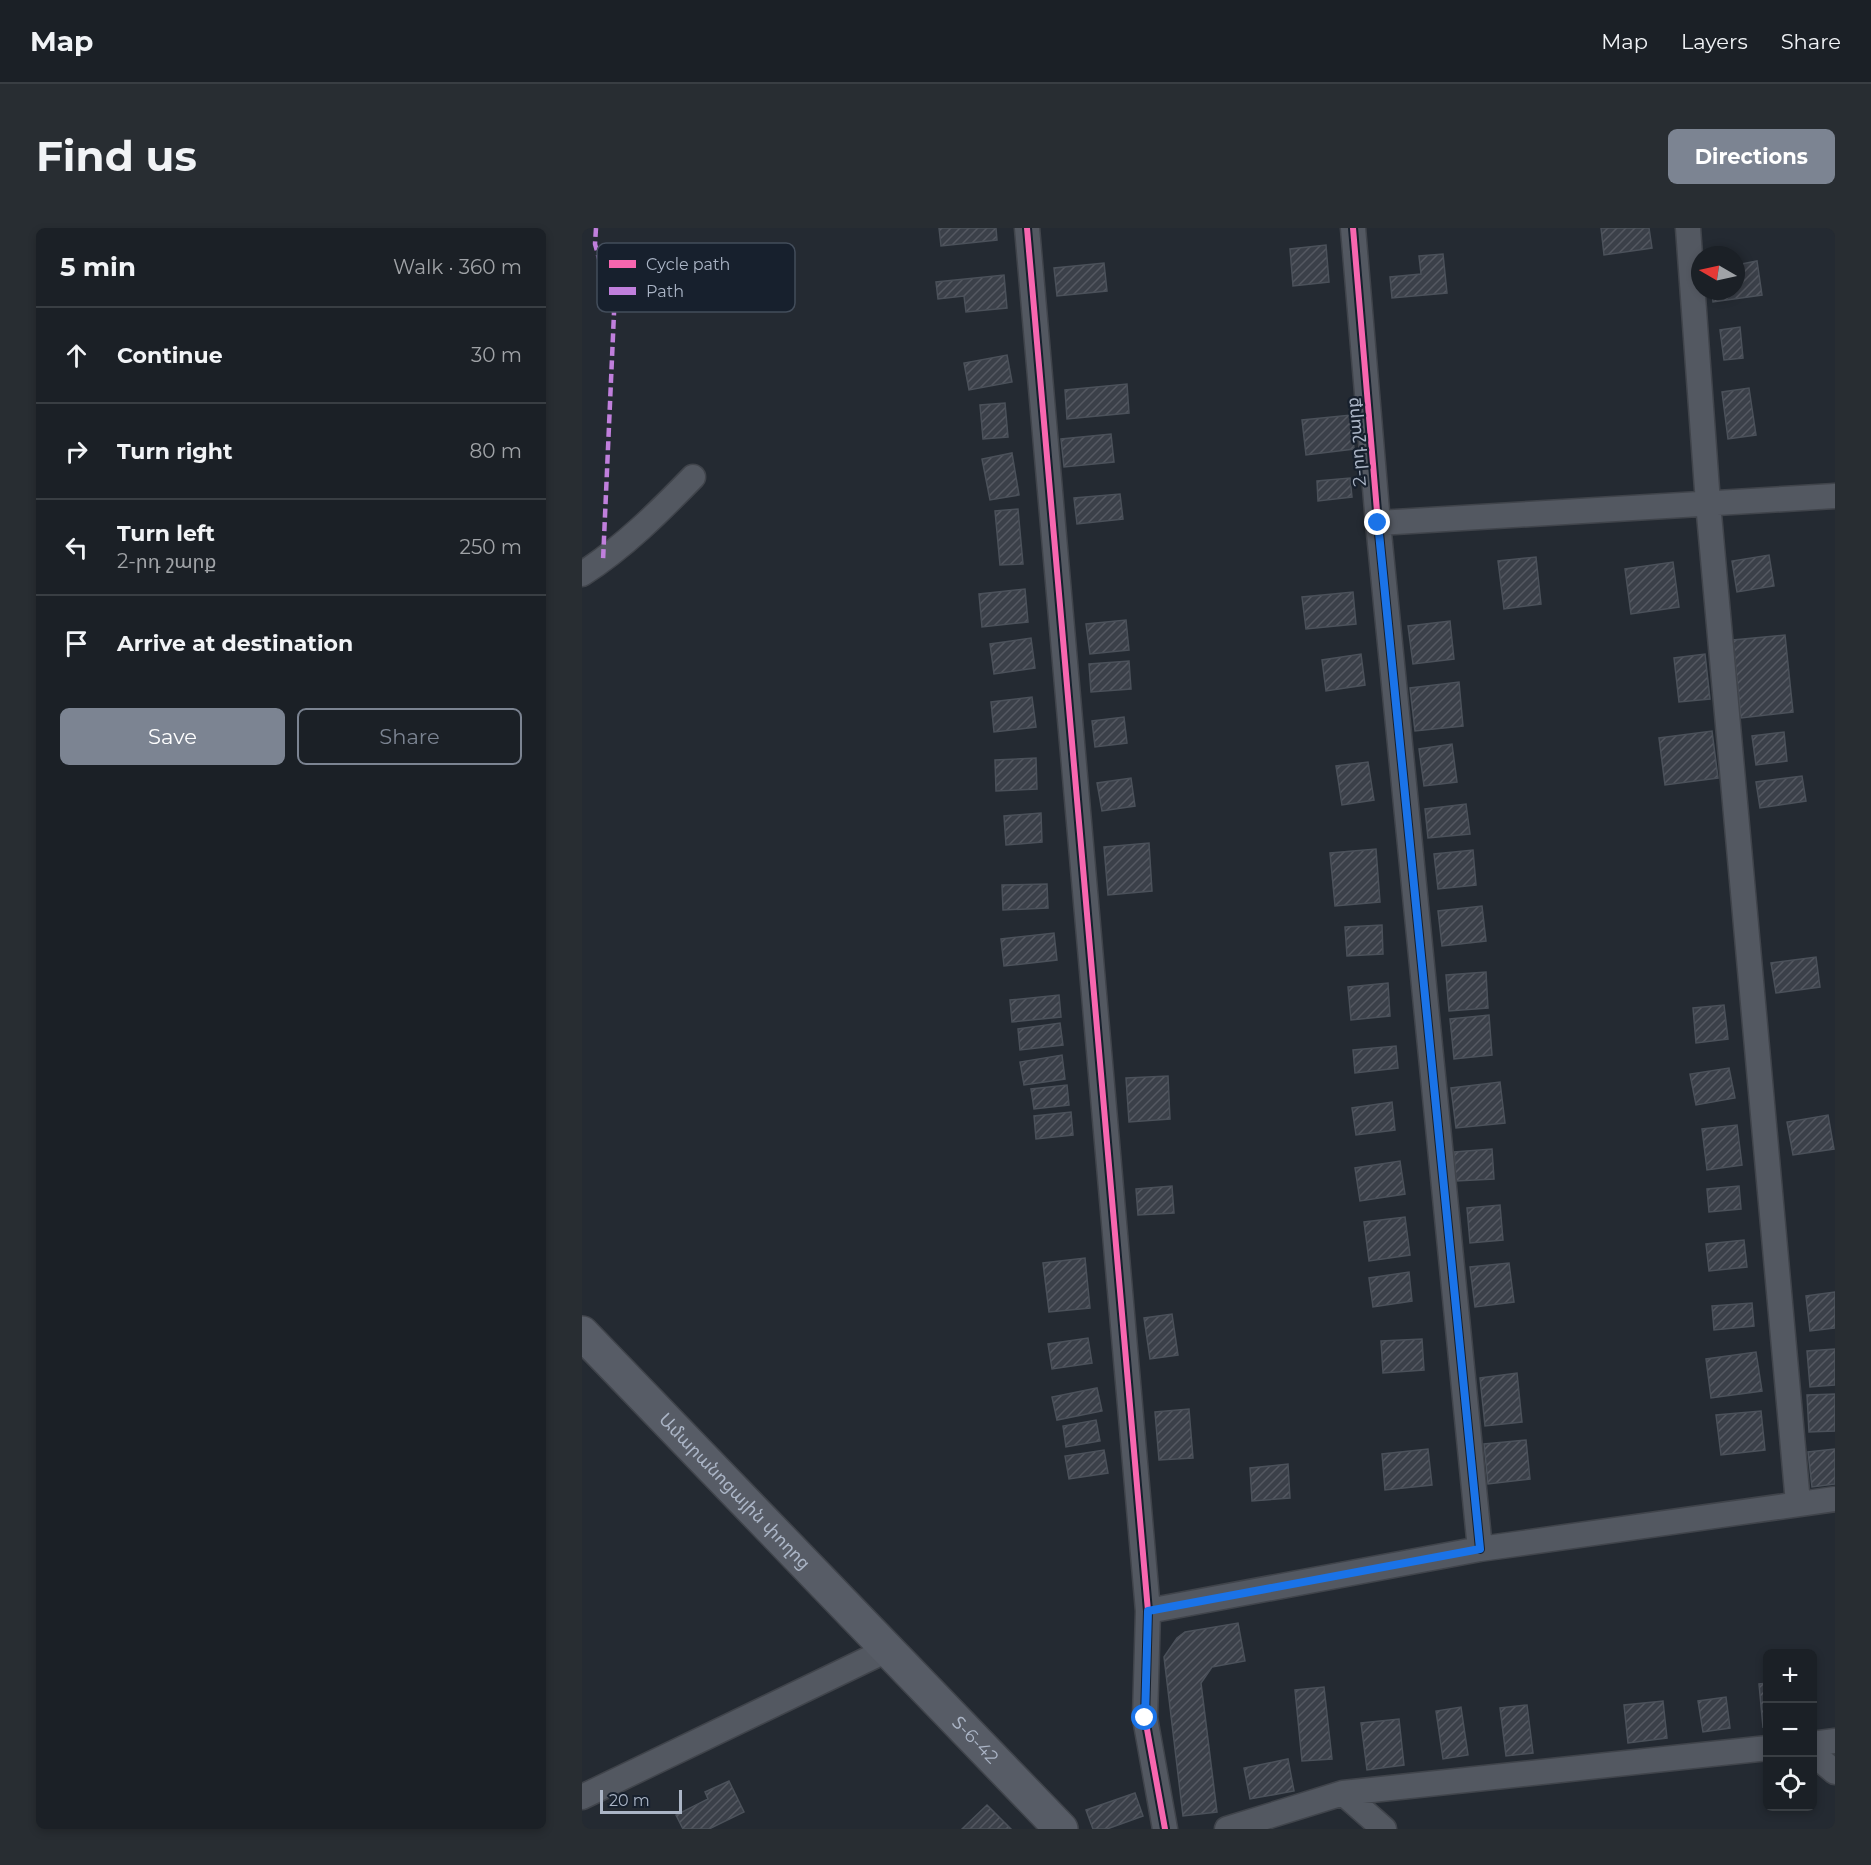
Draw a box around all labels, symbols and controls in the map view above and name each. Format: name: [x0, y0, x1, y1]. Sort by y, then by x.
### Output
text: Map: [30, 24, 93, 58]
text: Map: [1601, 29, 1648, 54]
text: Layers: [1681, 29, 1748, 54]
text: Share: [1781, 29, 1841, 54]
button: Directions: [1668, 129, 1835, 184]
text: Find us: [36, 130, 197, 182]
legend: [597, 243, 795, 312]
north arrow: [1691, 246, 1745, 300]
text: 5 min: [60, 251, 136, 283]
text: Walk · 360 m: [393, 255, 522, 279]
text: Cycle path: [646, 255, 730, 274]
text: Path: [646, 282, 684, 301]
icon: ahead: [60, 339, 93, 372]
text: Continue: [117, 342, 223, 369]
text: 30 m: [471, 343, 522, 367]
street label: 2-րդ շարք: [1341, 396, 1371, 488]
icon: right: [60, 435, 93, 468]
text: Turn right: [117, 438, 232, 465]
text: 80 m: [470, 439, 522, 463]
route end: [1364, 509, 1390, 535]
text: Turn left: [117, 520, 215, 547]
icon: left: [60, 531, 93, 564]
text: 250 m: [460, 535, 522, 559]
text: 2-րդ շարք: [117, 549, 216, 573]
icon: arrive: [60, 627, 93, 660]
text: Arrive at destination: [117, 630, 353, 657]
button: Save: [60, 708, 285, 765]
button: Share: [297, 708, 522, 765]
street label: Ամարանոցային փողոց: [654, 1408, 815, 1574]
map controls: [1763, 1649, 1817, 1811]
button: +: [1763, 1649, 1817, 1703]
button: −: [1763, 1703, 1817, 1757]
route start: [1131, 1704, 1157, 1730]
street label: Տ-6-42: [947, 1712, 1003, 1768]
button: locate: [1763, 1757, 1817, 1811]
scale bar: [600, 1787, 682, 1814]
text: 20 m: [609, 1791, 650, 1810]

